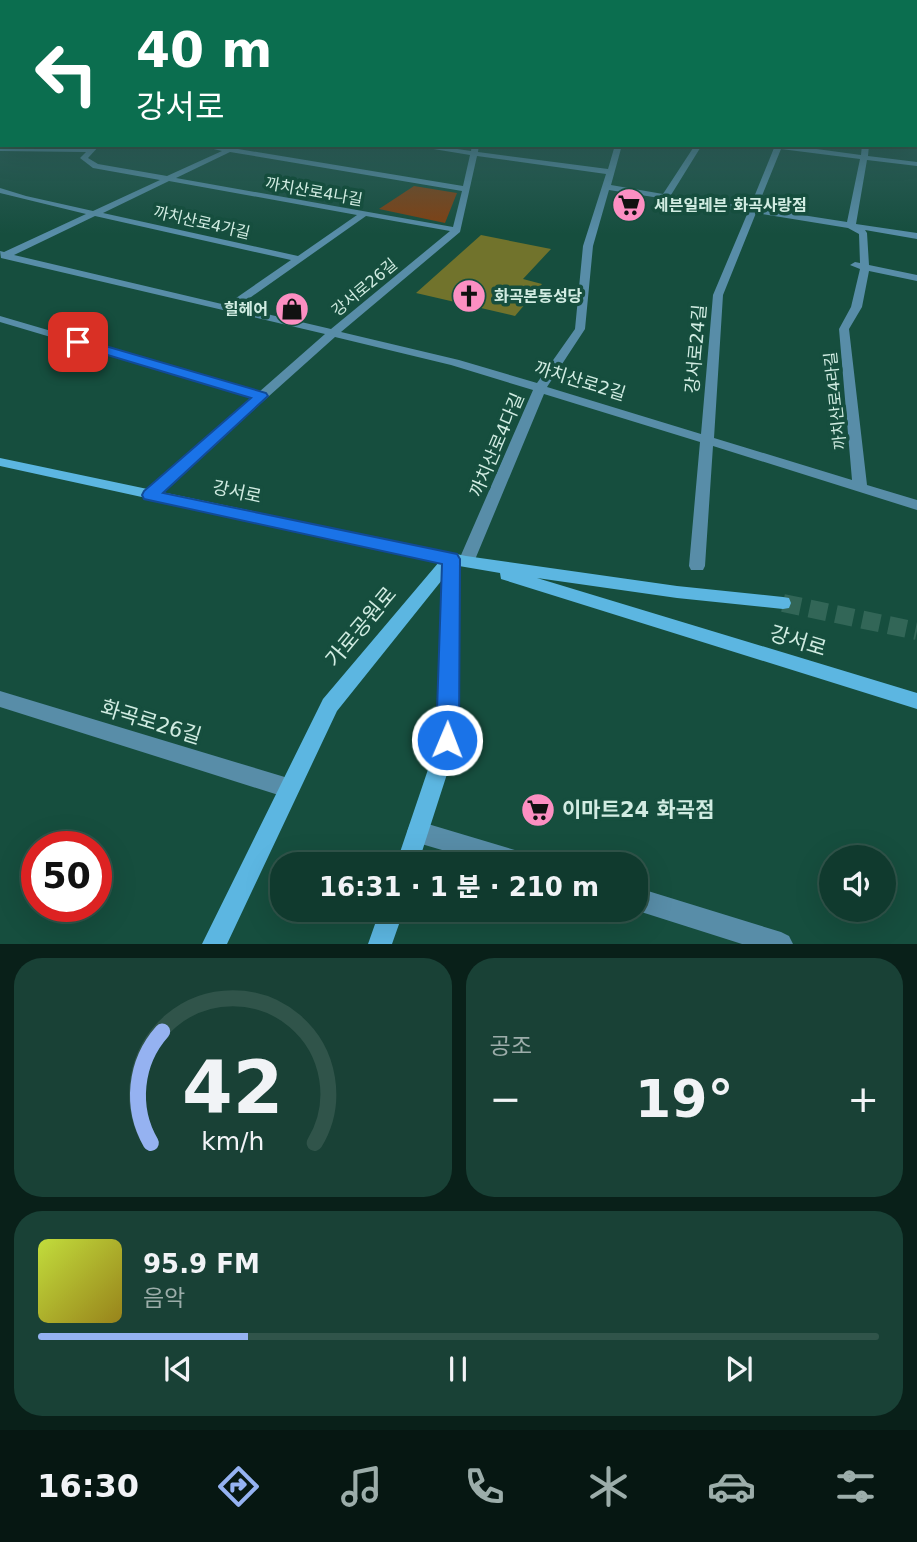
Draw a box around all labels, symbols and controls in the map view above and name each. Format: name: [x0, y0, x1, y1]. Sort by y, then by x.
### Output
text: 40 m: [136, 22, 272, 79]
icon: left: [21, 28, 112, 119]
text: 강서로: [136, 88, 224, 126]
street label: 까치산로4나길: [264, 174, 364, 209]
supermarket icon: 세븐일레븐 화곡사랑점: [610, 186, 648, 224]
place label: 세븐일레븐 화곡사랑점: [654, 196, 807, 215]
street label: 까치산로4가길: [152, 202, 252, 243]
street label: 강서로26길: [328, 255, 401, 320]
church icon: 화곡본동성당: [450, 277, 488, 315]
place label: 화곡본동성당: [494, 287, 583, 306]
shop icon: 힐헤어: [273, 290, 311, 328]
place label: 힐헤어: [224, 300, 268, 319]
street label: 강서로24길: [681, 304, 710, 394]
pin: [48, 312, 108, 372]
icon: arrive: [59, 323, 97, 361]
street label: 까치산로4라길: [821, 351, 850, 451]
street label: 까치산로2길: [532, 357, 628, 404]
street label: 까치산로4다길: [465, 390, 528, 500]
street label: 강서로: [211, 476, 264, 507]
street label: 가로공원로: [321, 582, 401, 672]
street label: 강서로: [767, 621, 829, 661]
street label: 화곡로26길: [98, 695, 204, 749]
position arrow: [410, 703, 484, 777]
supermarket icon: 이마트24 화곡점: [519, 791, 557, 829]
place label: 이마트24 화곡점: [562, 798, 714, 822]
speed limit sign: 50: [21, 831, 112, 922]
map controls: [819, 845, 896, 922]
button: sound: [819, 845, 896, 922]
text: 16:31 · 1 분 · 210 m: [319, 872, 599, 902]
text: 공조: [490, 1033, 532, 1059]
text: 42: [182, 1046, 283, 1131]
text: 19°: [635, 1069, 733, 1129]
text: −: [490, 1077, 521, 1121]
text: +: [847, 1077, 879, 1121]
text: km/h: [201, 1127, 264, 1156]
text: 95.9 FM: [143, 1249, 260, 1279]
text: 음악: [143, 1285, 185, 1311]
icon: previous: [159, 1350, 197, 1388]
icon: pause: [439, 1350, 477, 1388]
icon: next: [720, 1350, 758, 1388]
icon: directions: [214, 1462, 263, 1511]
icon: music: [337, 1462, 386, 1511]
icon: phone: [460, 1462, 509, 1511]
icon: climate: [584, 1462, 633, 1511]
icon: car: [707, 1462, 756, 1511]
icon: filters: [831, 1462, 880, 1511]
text: 16:30: [37, 1467, 139, 1505]

